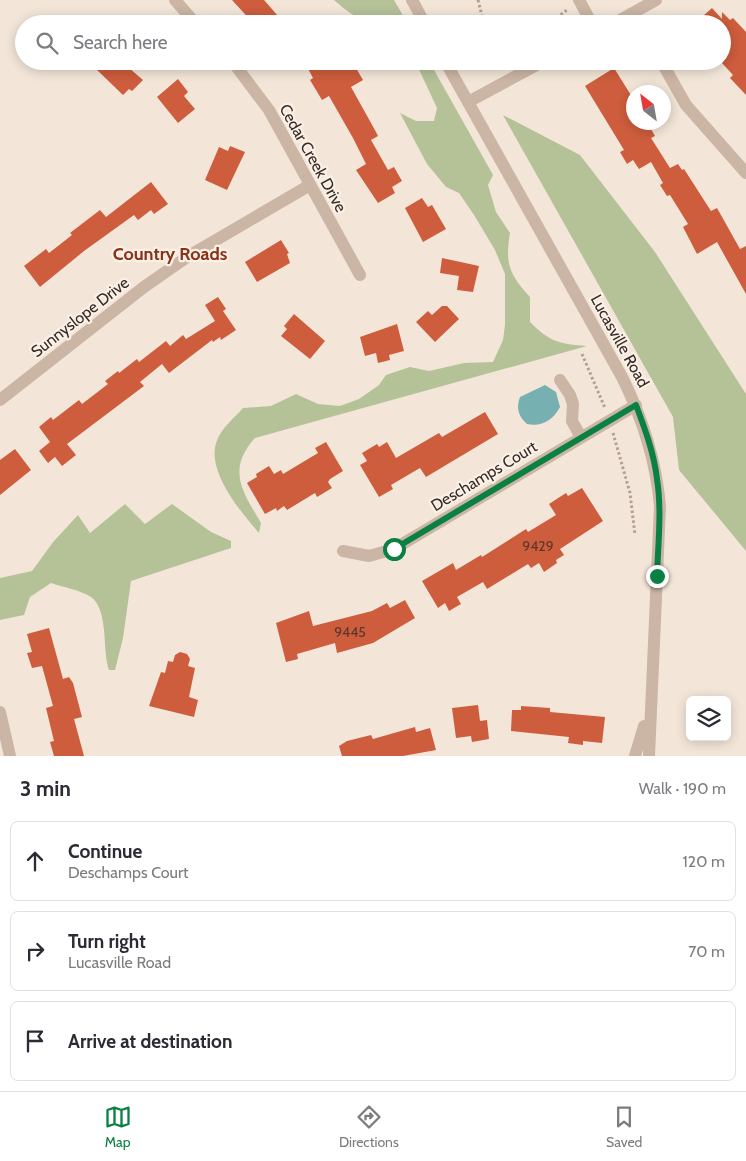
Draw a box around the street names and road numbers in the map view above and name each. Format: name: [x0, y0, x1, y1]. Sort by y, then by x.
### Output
street label: Cedar Creek Drive: [275, 101, 351, 215]
street label: Sunnyslope Drive: [27, 273, 133, 361]
street label: Lucasville Road: [587, 291, 653, 391]
street label: Deschamps Court: [428, 437, 541, 515]

